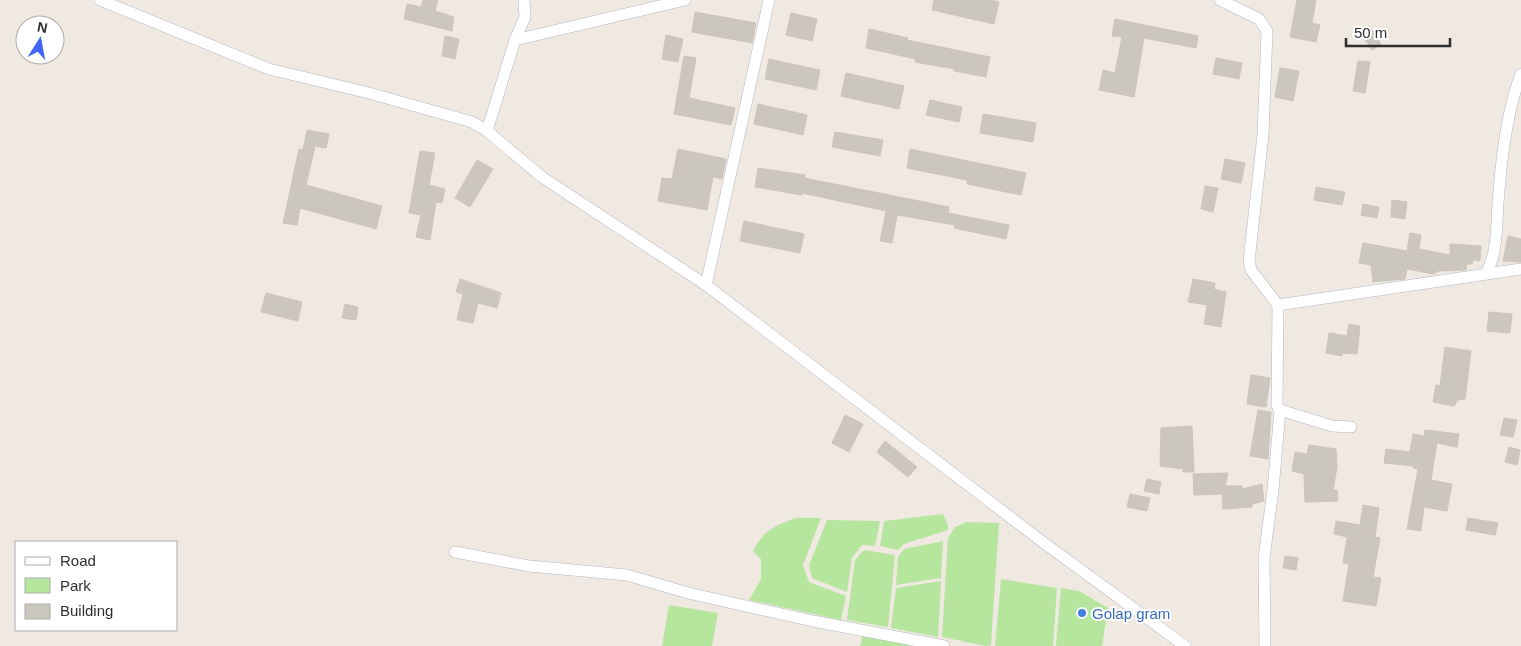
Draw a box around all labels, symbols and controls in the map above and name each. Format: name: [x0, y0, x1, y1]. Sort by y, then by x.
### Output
north arrow: [15, 15, 65, 65]
scale bar: [1346, 15, 1450, 47]
text: N: [36, 18, 49, 36]
text: 50 m: [1354, 24, 1387, 41]
legend: [15, 541, 178, 631]
text: Road: [60, 552, 96, 569]
text: Park: [60, 577, 91, 594]
text: Building: [60, 602, 113, 619]
place label: Golap gram: [1092, 605, 1170, 622]
marker: Golap gram: [1076, 607, 1088, 619]

